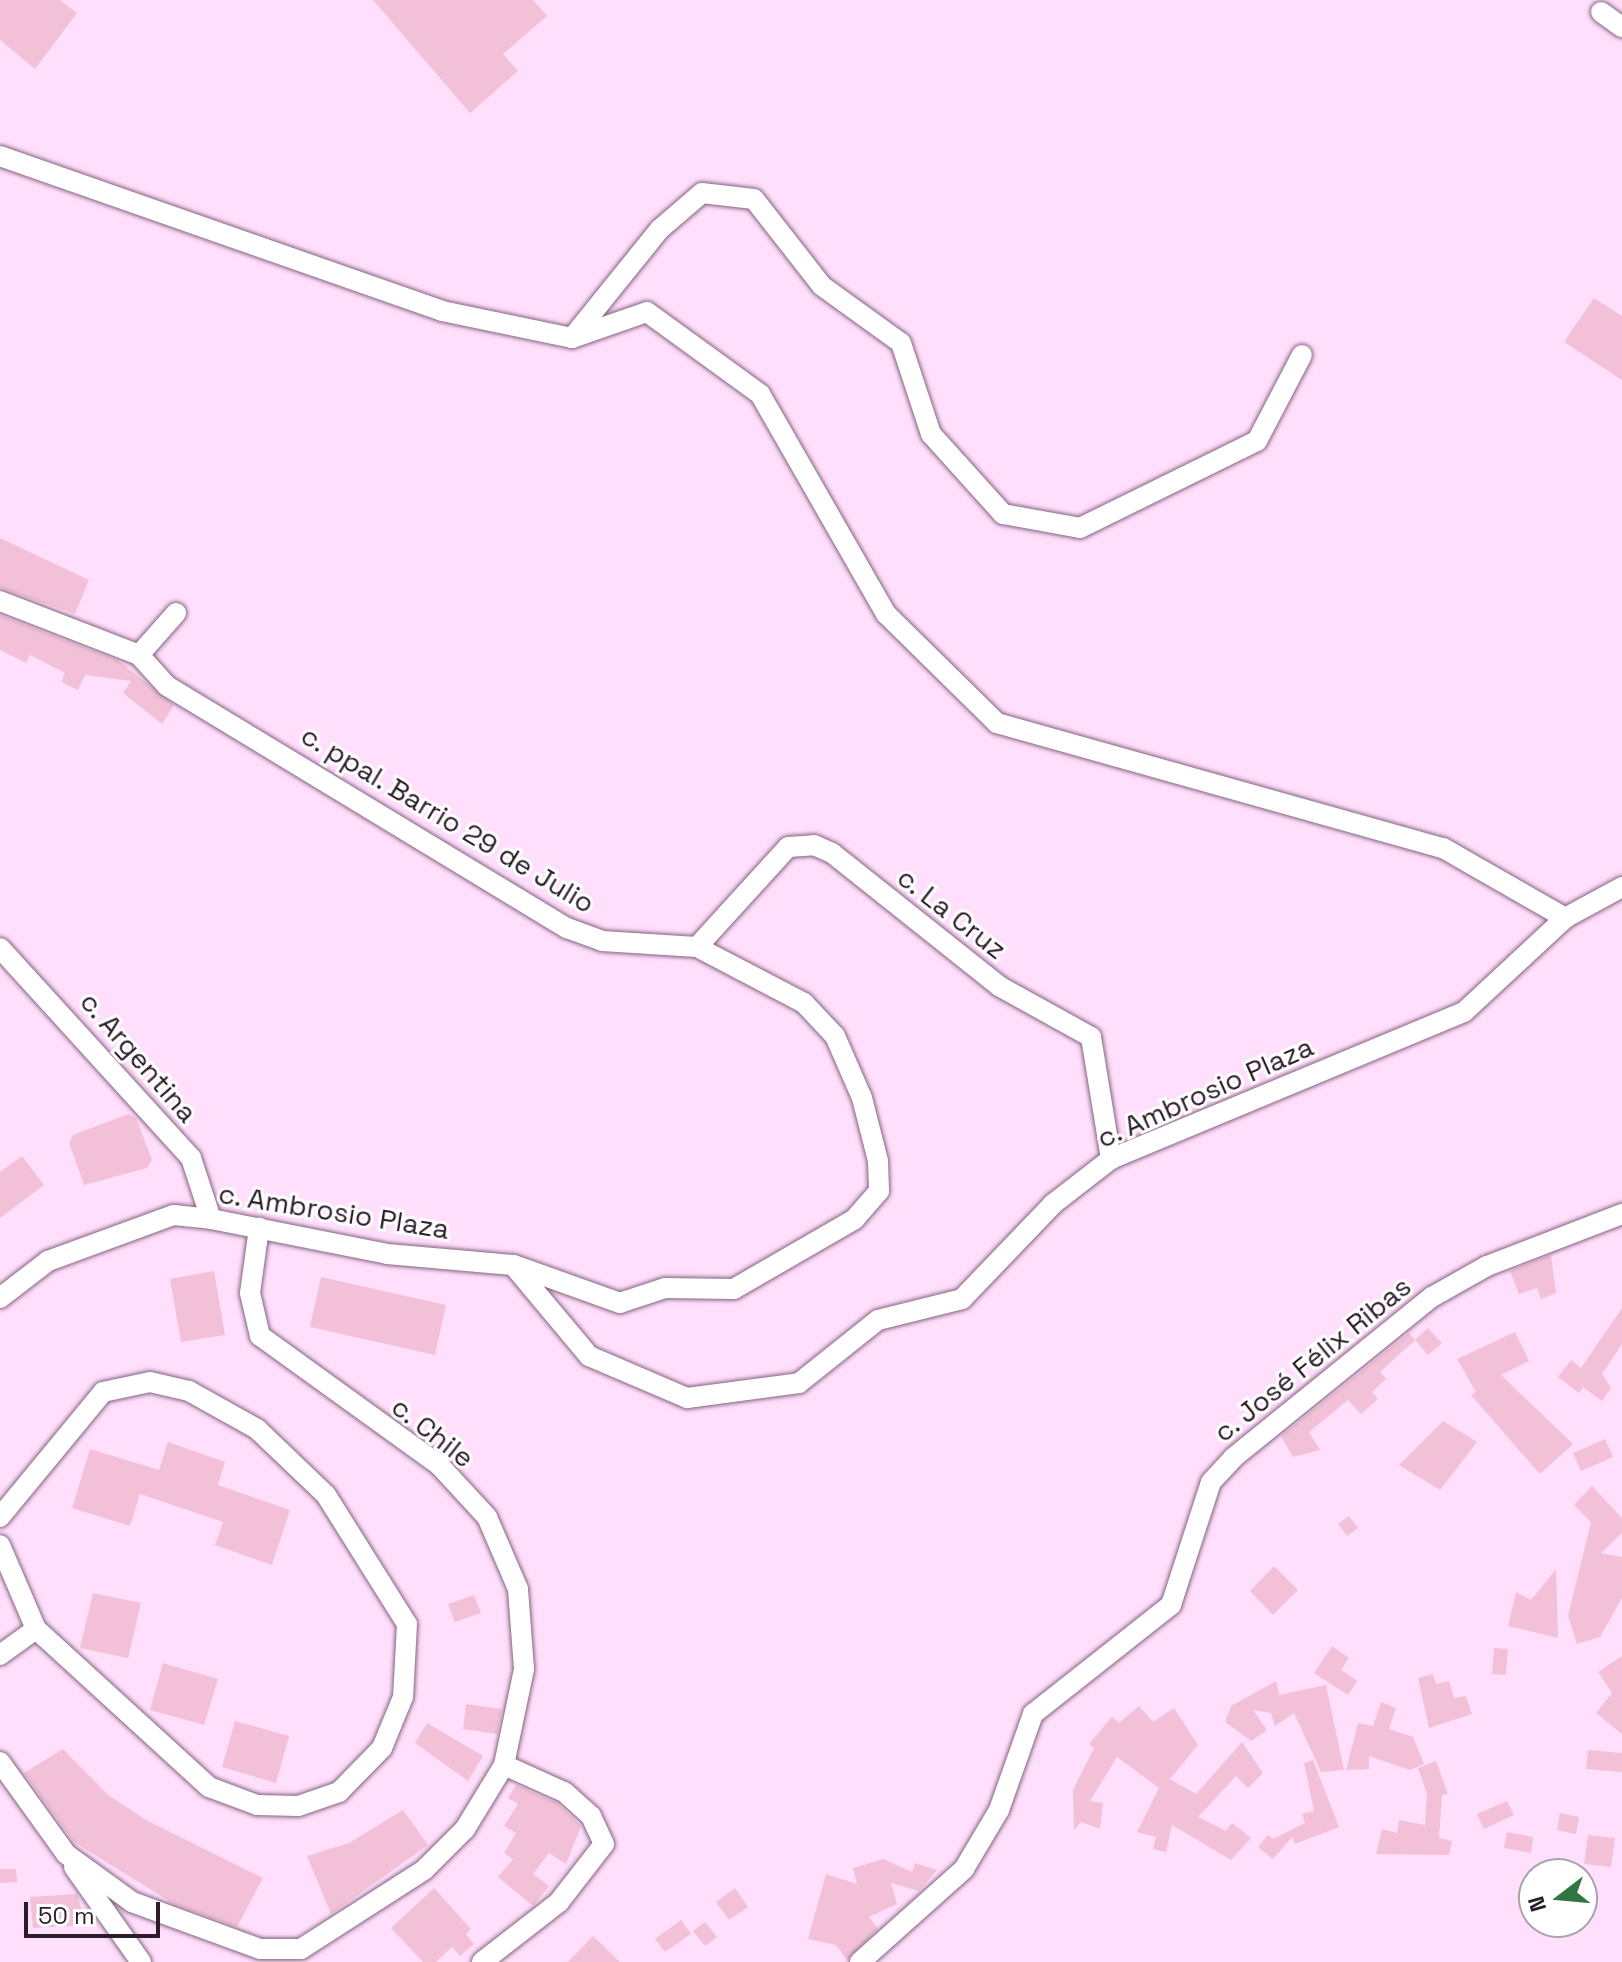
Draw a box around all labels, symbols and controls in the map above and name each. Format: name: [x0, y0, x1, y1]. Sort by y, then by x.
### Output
street label: c. ppal. Barrio 29 de Julio: [294, 717, 602, 921]
street label: c. La Cruz: [891, 860, 1013, 966]
street label: c. Argentina: [73, 985, 205, 1129]
street label: c. Ambrosio Plaza: [1091, 1029, 1319, 1155]
street label: c. Ambrosio Plaza: [216, 1176, 452, 1246]
street label: c. José Félix Ribas: [1206, 1269, 1418, 1449]
street label: c. Chile: [385, 1389, 481, 1475]
north arrow: [1518, 1858, 1598, 1938]
scale bar: [28, 1886, 164, 1936]
text: N: [1521, 1893, 1552, 1915]
text: 50 m: [38, 1900, 95, 1931]

